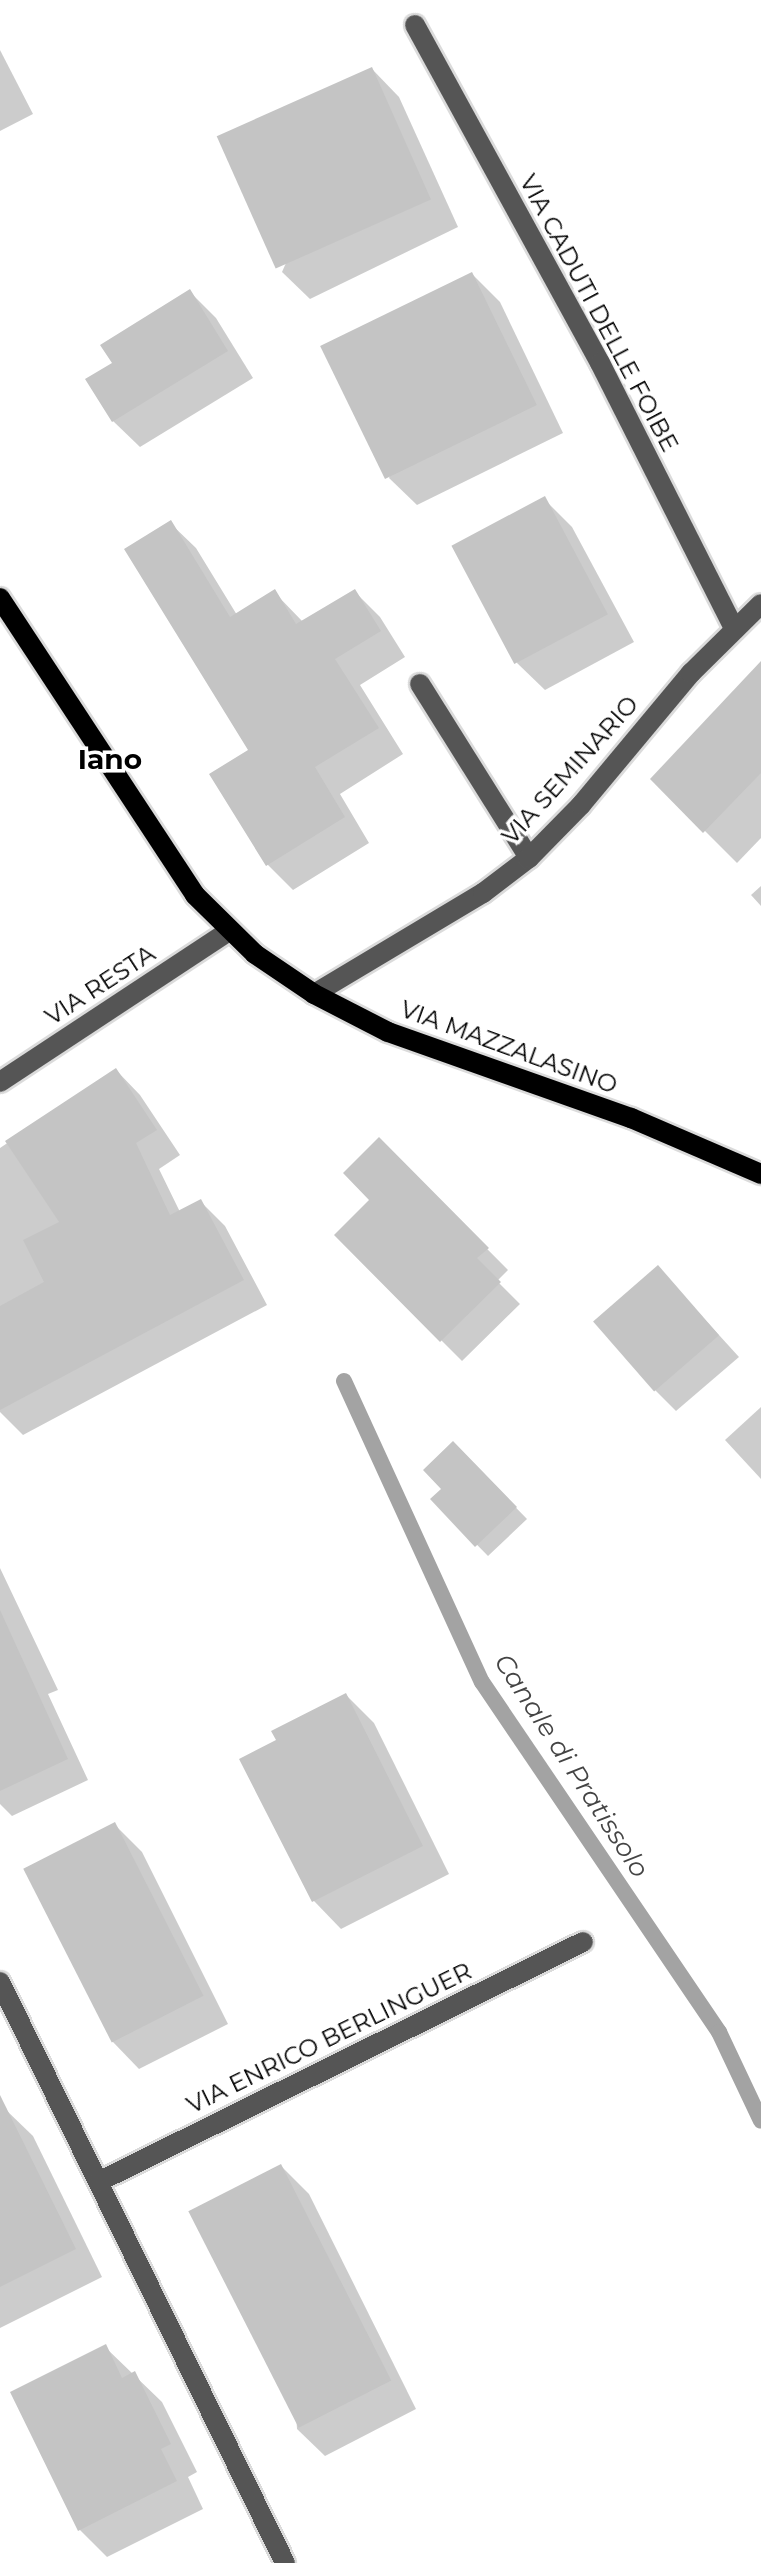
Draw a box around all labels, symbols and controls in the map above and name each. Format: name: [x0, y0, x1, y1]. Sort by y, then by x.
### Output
street label: VIA CADUTI DELLE FOIBE: [514, 169, 684, 457]
street label: VIA SEMINARIO: [496, 690, 644, 850]
district label: Iano: [78, 742, 142, 776]
street label: VIA RESTA: [40, 939, 160, 1031]
street label: VIA MAZZALASINO: [397, 994, 621, 1100]
water label: Canale di Pratissolo: [487, 1648, 655, 1884]
street label: VIA ENRICO BERLINGUER: [182, 1956, 476, 2120]

